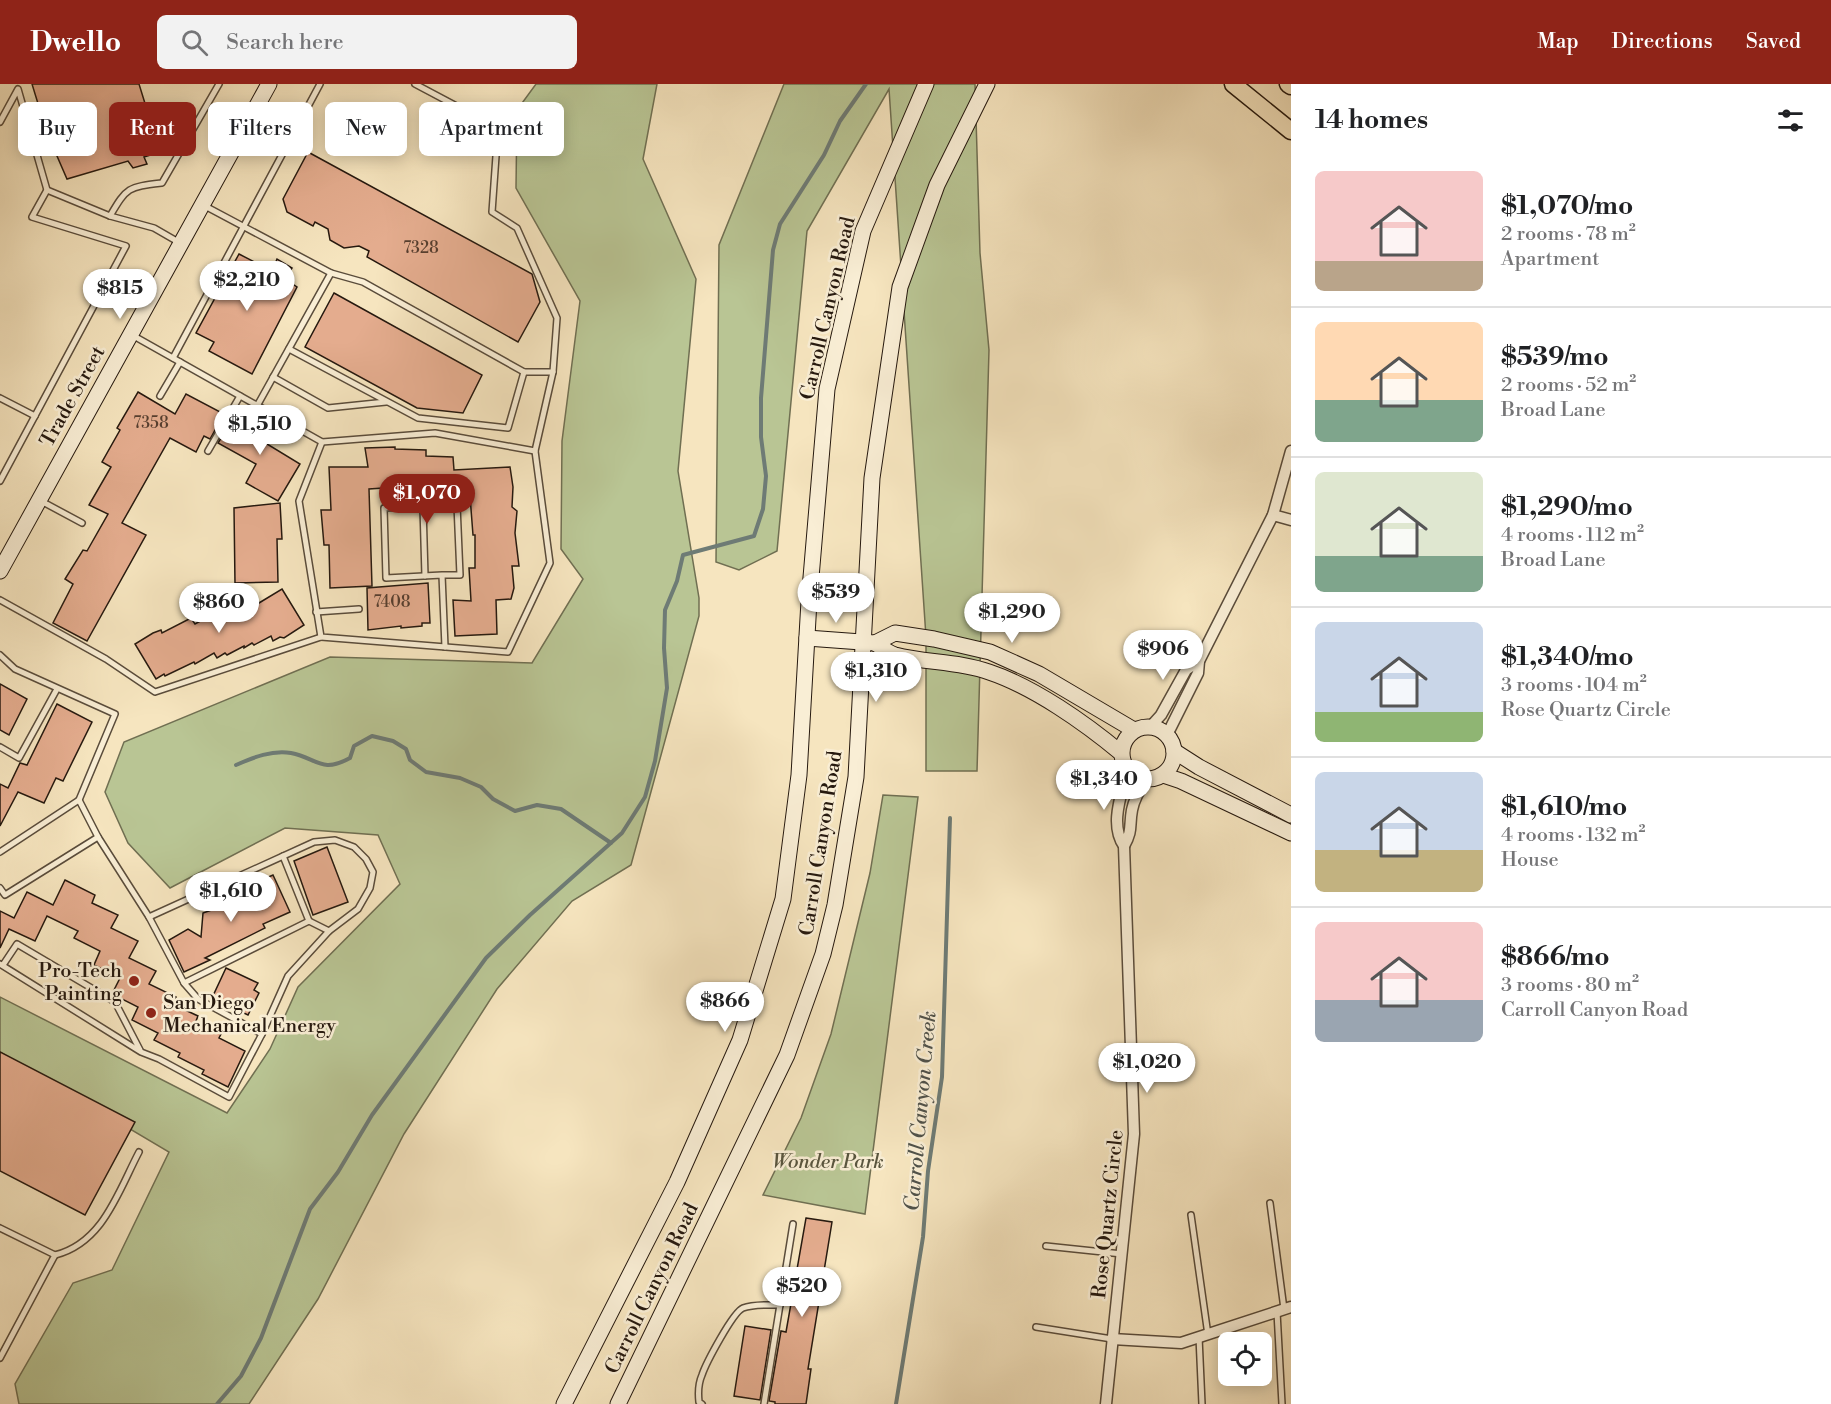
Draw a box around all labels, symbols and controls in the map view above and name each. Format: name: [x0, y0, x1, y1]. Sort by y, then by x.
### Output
search box: [157, 15, 577, 69]
text: Dwello: [30, 25, 121, 60]
icon: search: [178, 26, 211, 59]
text: Search here: [226, 29, 344, 56]
text: Map: [1537, 29, 1579, 55]
text: Directions: [1612, 29, 1713, 55]
text: Saved: [1746, 29, 1801, 55]
chip: Buy: [18, 102, 97, 156]
chip: Rent: [109, 102, 196, 156]
chip: Filters: [208, 102, 313, 156]
chip: New: [325, 102, 407, 156]
chip: Apartment: [419, 102, 564, 156]
text: 14 homes: [1315, 104, 1428, 136]
icon: filters: [1774, 104, 1807, 137]
text: $1,070/mo: [1501, 190, 1633, 222]
icon: home: [1363, 195, 1435, 267]
street label: Carroll Canyon Road: [795, 214, 862, 402]
text: 2 rooms · 78 m²: [1501, 222, 1636, 247]
house number: 7328: [403, 238, 439, 258]
text: Apartment: [1501, 247, 1599, 272]
pin: $2,210: [198, 261, 296, 312]
text: $2,210: [214, 268, 280, 293]
pin: $815: [84, 269, 156, 320]
text: $815: [97, 276, 143, 301]
text: $539/mo: [1501, 341, 1609, 373]
street label: Trade Street: [35, 342, 111, 452]
icon: home: [1363, 346, 1435, 418]
text: 2 rooms · 52 m²: [1501, 373, 1636, 398]
text: Broad Lane: [1501, 398, 1606, 423]
pin: $1,510: [211, 405, 309, 456]
text: $1,510: [228, 412, 292, 437]
house number: 7358: [133, 413, 169, 433]
pin: $1,070: [378, 474, 476, 525]
text: $1,070: [393, 481, 461, 506]
text: $1,290/mo: [1501, 491, 1633, 523]
icon: home: [1363, 496, 1435, 568]
text: 4 rooms · 112 m²: [1501, 523, 1644, 548]
text: Broad Lane: [1501, 548, 1606, 573]
pin: $539: [800, 573, 872, 624]
text: $539: [812, 580, 860, 605]
pin: $860: [183, 583, 255, 634]
text: $860: [193, 590, 245, 615]
house number: 7408: [373, 592, 411, 612]
pin: $1,290: [963, 593, 1061, 644]
text: $1,290: [978, 600, 1046, 625]
pin: $906: [1127, 630, 1199, 681]
text: $906: [1137, 637, 1189, 662]
text: $1,340/mo: [1501, 641, 1634, 673]
icon: home: [1363, 646, 1435, 718]
pin: $1,310: [827, 652, 925, 703]
text: $1,310: [845, 659, 907, 684]
text: 3 rooms · 104 m²: [1501, 673, 1647, 698]
text: Rose Quartz Circle: [1501, 698, 1671, 723]
street label: Carroll Canyon Road: [795, 748, 849, 938]
pin: $1,340: [1055, 760, 1153, 811]
text: $1,340: [1070, 767, 1138, 792]
text: $1,610/mo: [1501, 791, 1627, 823]
icon: home: [1363, 796, 1435, 868]
text: 4 rooms · 132 m²: [1501, 823, 1645, 848]
text: House: [1501, 848, 1559, 873]
pin: $1,610: [182, 872, 280, 923]
text: $1,610: [199, 879, 263, 904]
text: $866/mo: [1501, 941, 1610, 973]
icon: home: [1363, 946, 1435, 1018]
place label: Pro-Tech Painting: [38, 959, 123, 1007]
text: 3 rooms · 80 m²: [1501, 973, 1639, 998]
marker: Pro-Tech Painting: [127, 974, 141, 988]
pin: $866: [689, 982, 761, 1033]
text: $866: [700, 989, 750, 1014]
place label: San Diego Mechanical Energy: [163, 991, 336, 1039]
text: Carroll Canyon Road: [1501, 998, 1688, 1023]
marker: San Diego Mechanical Energy: [144, 1006, 158, 1020]
water label: Carroll Canyon Creek: [899, 1010, 943, 1212]
pin: $1,020: [1098, 1043, 1196, 1094]
text: $1,020: [1112, 1050, 1182, 1075]
street label: Rose Quartz Circle: [1087, 1128, 1130, 1300]
park label: Wonder Park: [772, 1150, 884, 1175]
street label: Carroll Canyon Road: [600, 1199, 705, 1378]
pin: $520: [766, 1267, 838, 1318]
text: $520: [776, 1274, 828, 1299]
map controls: [1218, 1332, 1272, 1386]
button: locate: [1218, 1332, 1272, 1386]

